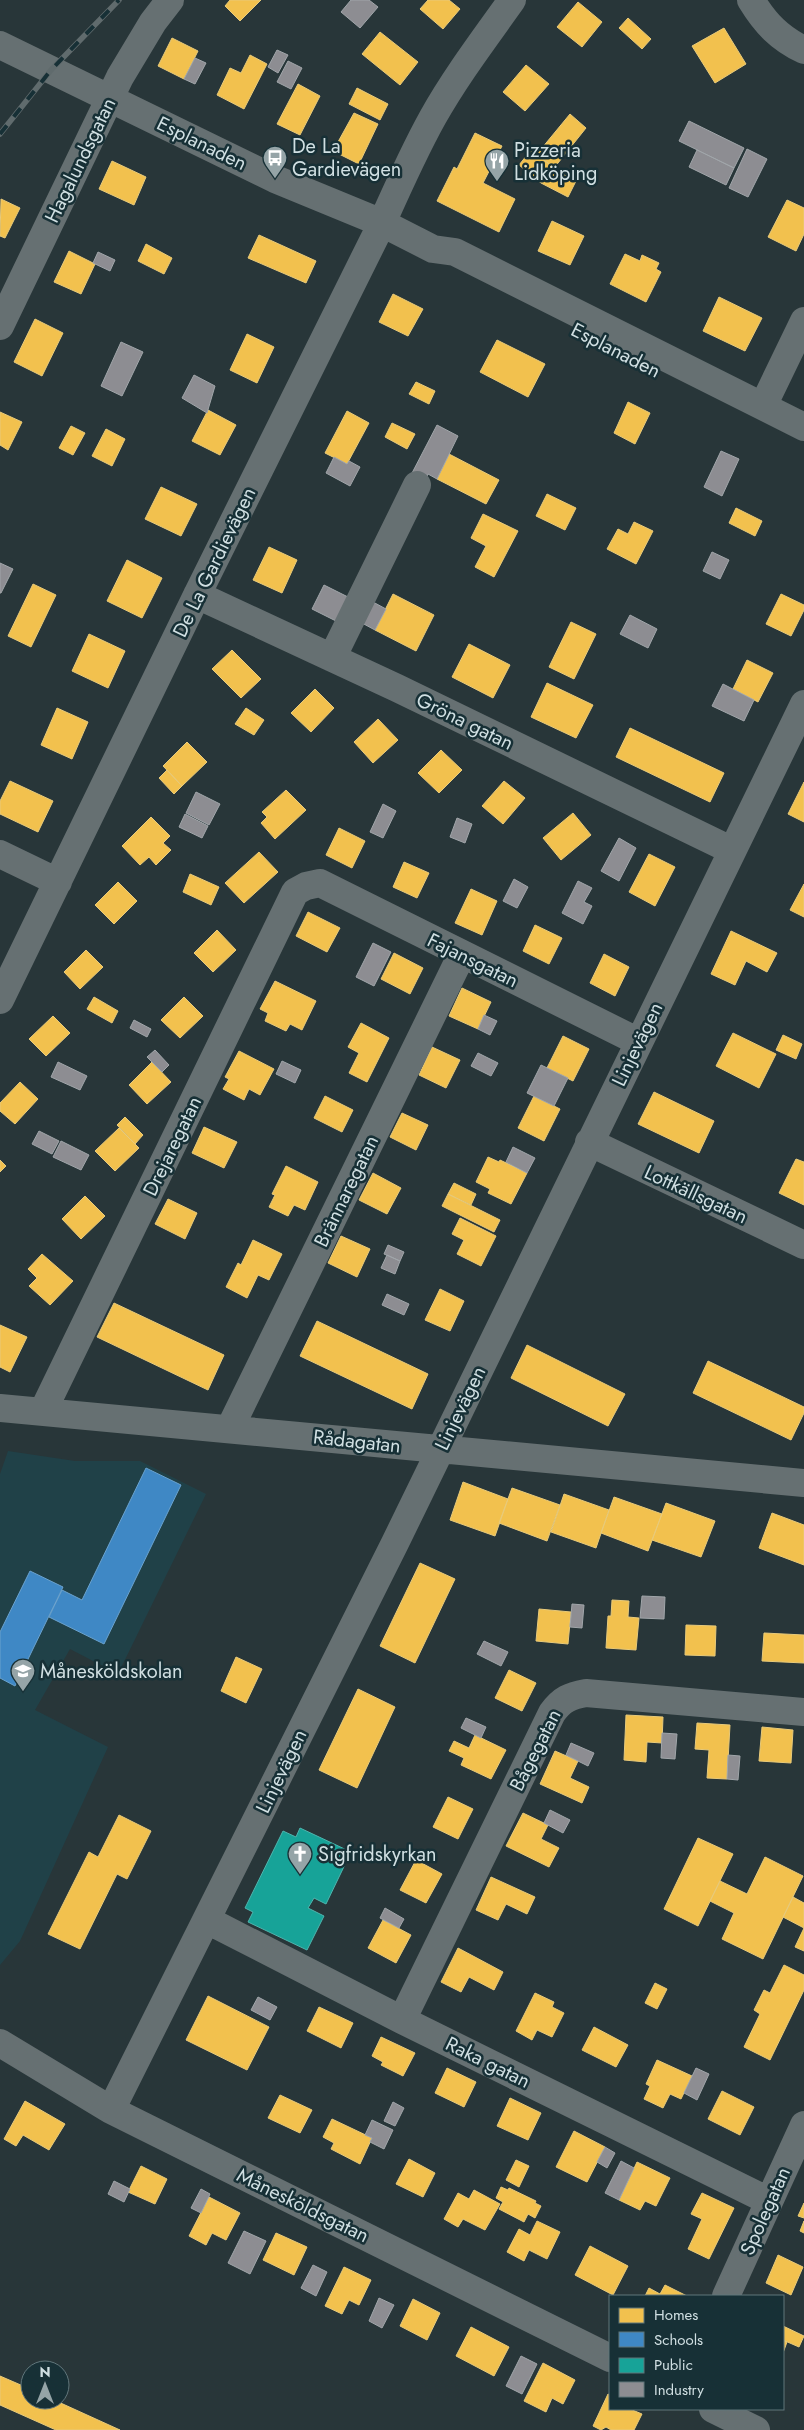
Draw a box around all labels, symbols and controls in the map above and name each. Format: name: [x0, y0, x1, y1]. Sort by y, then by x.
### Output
street label: Hagalundsgatan: [38, 93, 123, 228]
street label: Esplanaden: [152, 109, 252, 178]
place label: De La Gardievägen: [292, 132, 401, 184]
place label: Pizzeria Lidköping: [514, 136, 598, 188]
bus stop icon: De La Gardievägen: [262, 145, 288, 179]
restaurant icon: Pizzeria Lidköping: [484, 148, 510, 182]
street label: Esplanaden: [566, 316, 666, 385]
street label: De La Gardievägen: [166, 482, 263, 642]
street label: Gröna gatan: [411, 685, 518, 758]
street label: Fajansgatan: [422, 926, 523, 995]
street label: Linjevägen: [605, 997, 670, 1091]
street label: Drejaregatan: [136, 1091, 209, 1201]
street label: Brännaregatan: [307, 1130, 386, 1252]
street label: Lottkällsgatan: [639, 1158, 752, 1231]
street label: Linjevägen: [428, 1361, 493, 1455]
street label: Rådagatan: [312, 1422, 402, 1461]
place label: Månesköldskolan: [40, 1657, 182, 1686]
school or university icon: Månesköldskolan: [10, 1658, 36, 1692]
street label: Bågegatan: [502, 1704, 568, 1796]
street label: Linjevägen: [249, 1724, 314, 1818]
place label: Sigfridskyrkan: [318, 1840, 436, 1869]
church icon: Sigfridskyrkan: [287, 1841, 313, 1875]
street label: Raka gatan: [440, 2029, 535, 2095]
street label: Månesköldsgatan: [232, 2161, 374, 2250]
street label: Spolegatan: [733, 2162, 798, 2260]
legend: [609, 2295, 784, 2410]
text: Homes: [654, 2304, 698, 2326]
text: Schools: [654, 2329, 703, 2351]
text: Public: [654, 2354, 693, 2376]
north arrow: [20, 2360, 70, 2410]
text: N: [39, 2362, 51, 2382]
text: Industry: [654, 2379, 704, 2401]

